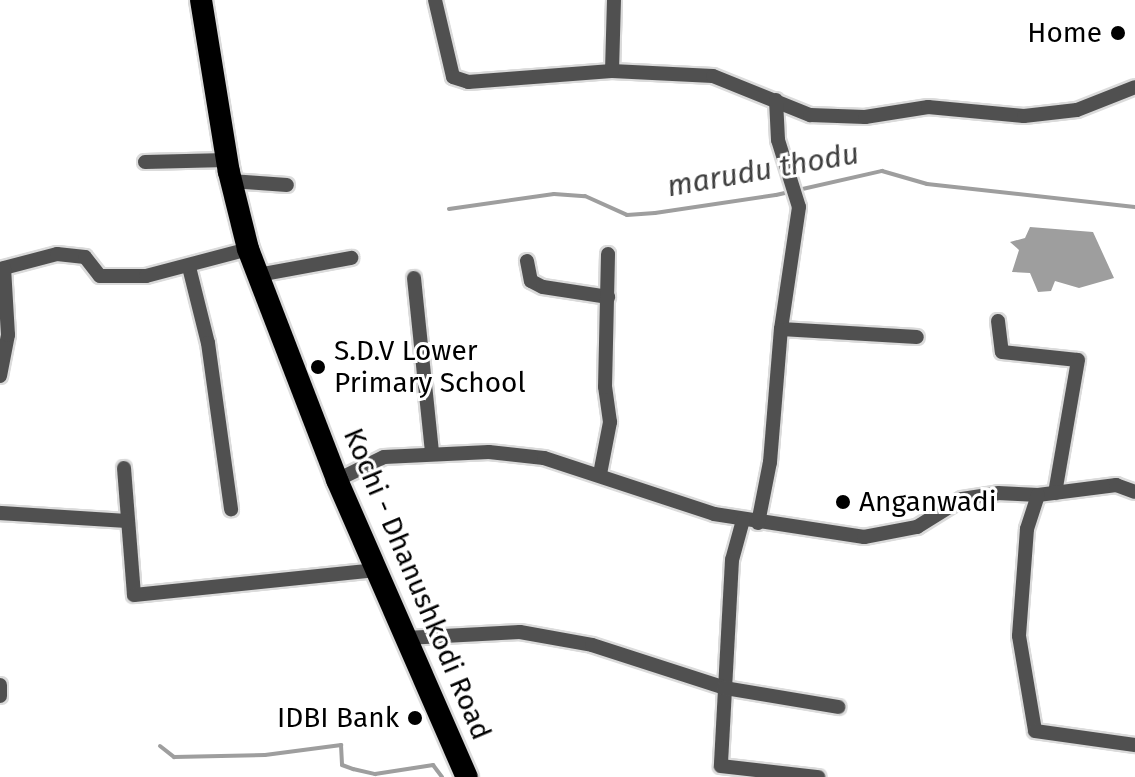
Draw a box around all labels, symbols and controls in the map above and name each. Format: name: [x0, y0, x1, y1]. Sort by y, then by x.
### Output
place label: Home: [1027, 16, 1102, 50]
marker: Home: [1109, 24, 1127, 42]
water label: marudu thodu: [664, 135, 862, 205]
place label: S.D.V Lower Primary School: [334, 334, 526, 400]
marker: S.D.V Lower Primary School: [309, 358, 327, 376]
street label: Kochi - Dhanushkodi Road: [336, 423, 498, 745]
place label: Anganwadi: [859, 485, 997, 519]
marker: Anganwadi: [834, 493, 852, 511]
place label: IDBI Bank: [277, 701, 399, 735]
marker: IDBI Bank: [406, 709, 424, 727]

